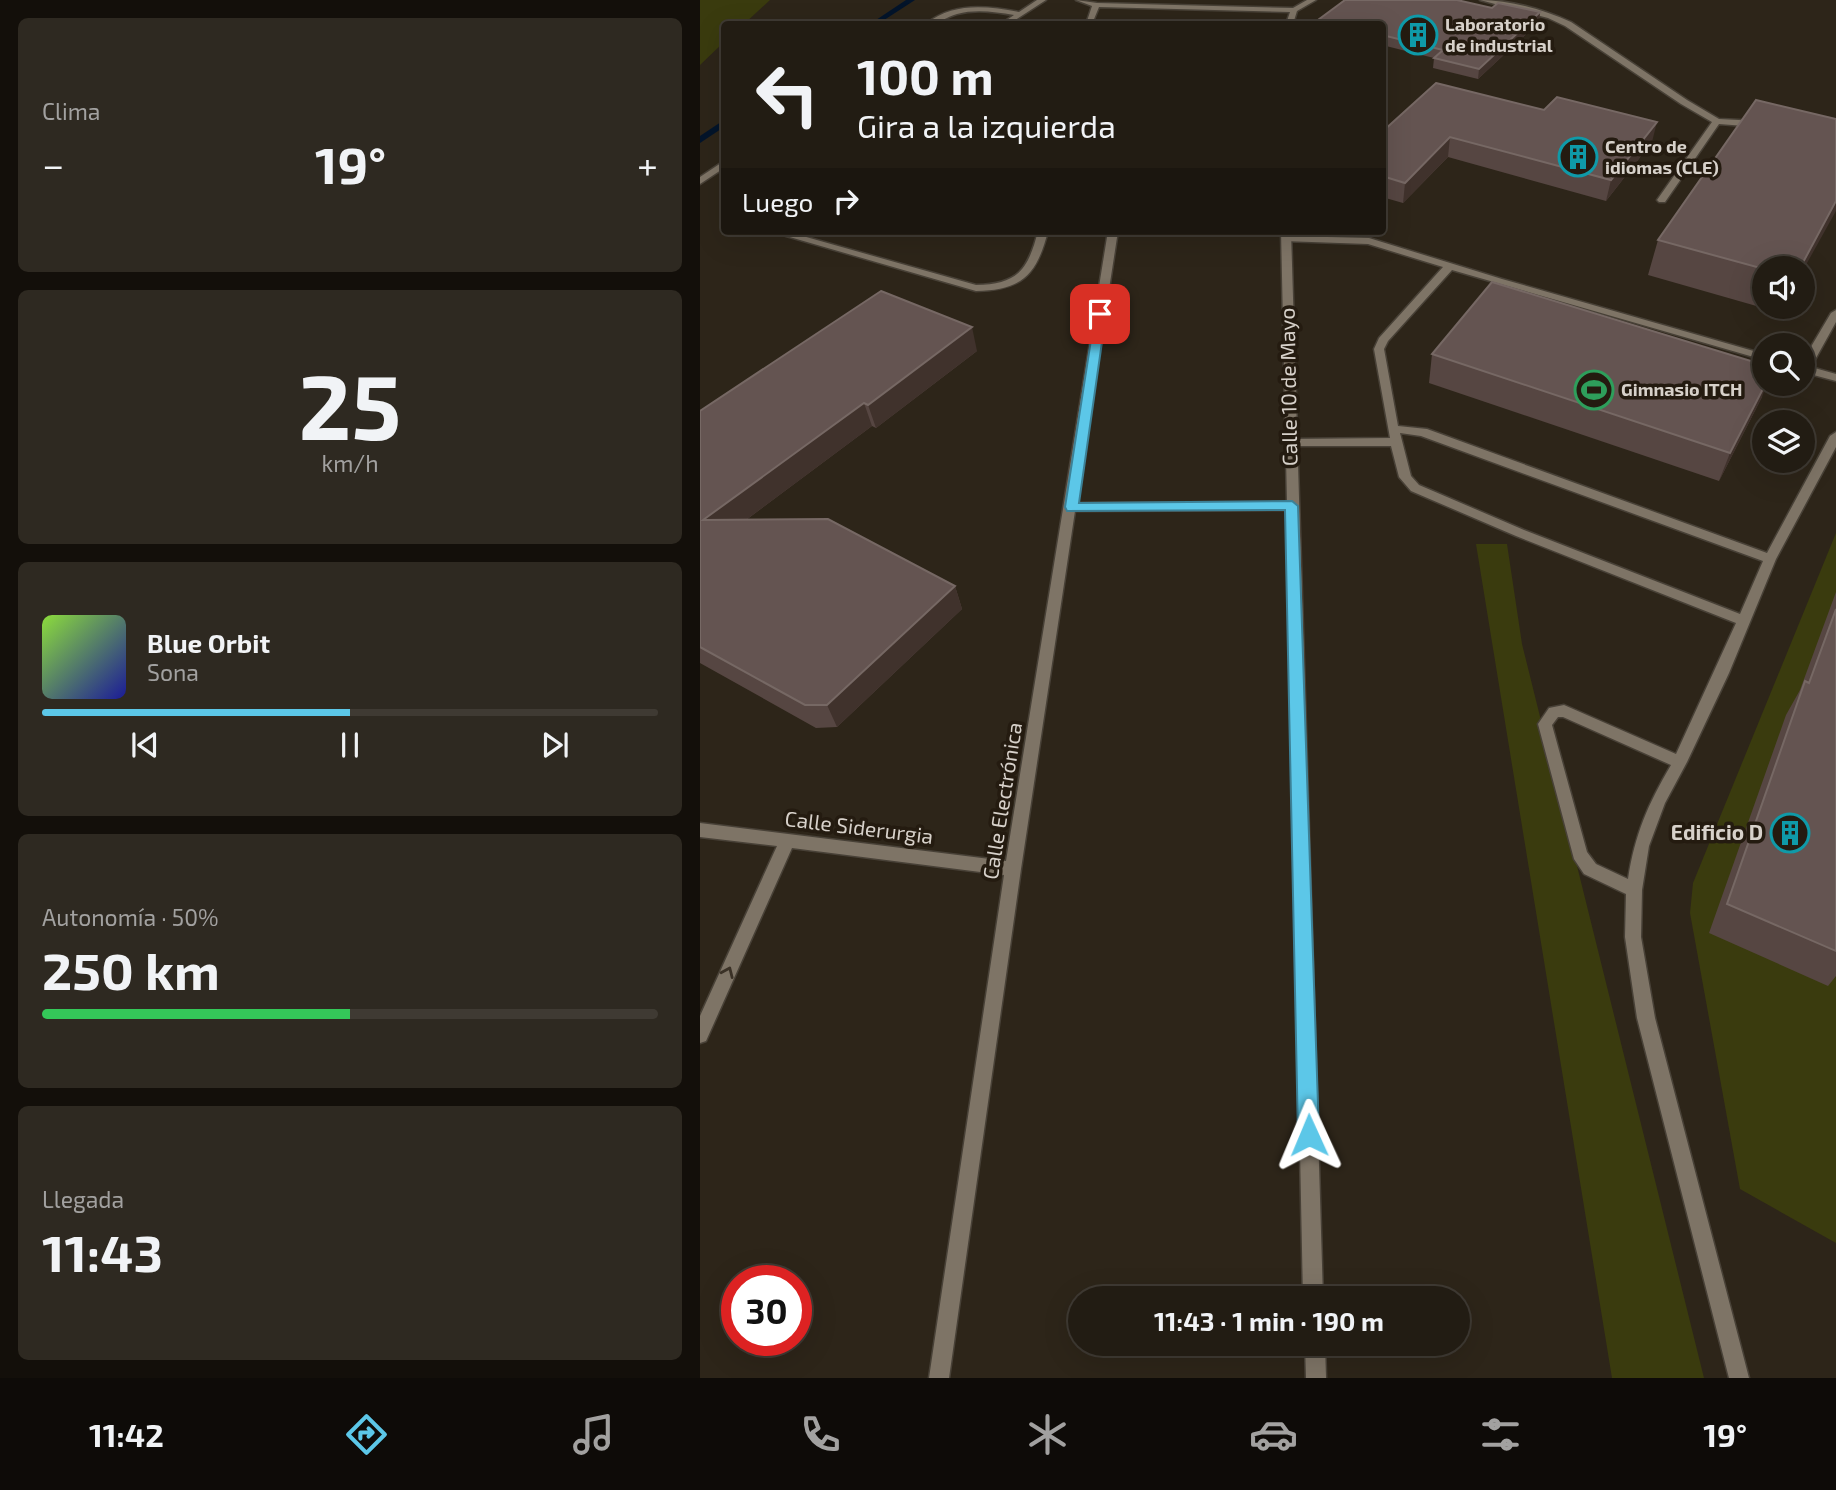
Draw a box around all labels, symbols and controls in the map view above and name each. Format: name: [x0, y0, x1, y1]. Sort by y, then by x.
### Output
place label: Laboratorio de industrial: [1445, 13, 1553, 56]
building icon: Laboratorio de industrial: [1397, 14, 1439, 56]
text: 100 m: [857, 46, 994, 105]
icon: left: [742, 49, 833, 140]
text: Clima: [42, 97, 100, 125]
text: Gira a la izquierda: [857, 106, 1116, 144]
text: 19°: [315, 132, 386, 194]
place label: Centro de idiomas (CLE): [1605, 135, 1719, 178]
building icon: Centro de idiomas (CLE): [1557, 136, 1599, 178]
text: −: [42, 141, 64, 187]
text: +: [637, 141, 658, 187]
icon: right: [827, 182, 865, 220]
text: Luego: [742, 186, 813, 217]
map controls: [1752, 256, 1815, 473]
button: sound: [1752, 256, 1815, 319]
pin: [1070, 284, 1130, 344]
icon: arrive: [1081, 295, 1119, 333]
street label: Calle 10 de Mayo: [1274, 308, 1301, 466]
button: search: [1752, 333, 1815, 396]
text: 25: [298, 349, 402, 458]
sports icon: Gimnasio ITCH: [1573, 369, 1615, 411]
place label: Gimnasio ITCH: [1621, 378, 1743, 400]
button: layers: [1752, 410, 1815, 473]
text: km/h: [321, 449, 379, 477]
text: Blue Orbit: [147, 627, 270, 658]
text: Sona: [147, 658, 199, 686]
street label: Calle Electrónica: [977, 720, 1026, 881]
icon: previous: [126, 726, 164, 764]
icon: pause: [331, 726, 369, 764]
icon: next: [536, 726, 574, 764]
street label: Calle Siderurgia: [784, 805, 935, 848]
building icon: Edificio D: [1769, 812, 1811, 854]
place label: Edificio D: [1671, 819, 1763, 844]
text: Autonomía · 50%: [42, 903, 219, 931]
text: 250 km: [42, 938, 220, 1000]
one-way arrow: [720, 967, 734, 980]
position arrow: [1272, 1098, 1346, 1172]
text: Llegada: [42, 1185, 124, 1213]
text: 11:43: [42, 1220, 163, 1282]
speed limit sign: 30: [721, 1265, 812, 1356]
text: 11:43 · 1 min · 190 m: [1154, 1305, 1384, 1336]
icon: directions: [342, 1410, 391, 1459]
icon: music: [569, 1410, 618, 1459]
icon: phone: [796, 1410, 845, 1459]
icon: climate: [1023, 1410, 1072, 1459]
icon: car: [1249, 1410, 1298, 1459]
icon: filters: [1476, 1410, 1525, 1459]
text: 11:42: [89, 1415, 164, 1453]
text: 19°: [1703, 1415, 1747, 1453]

